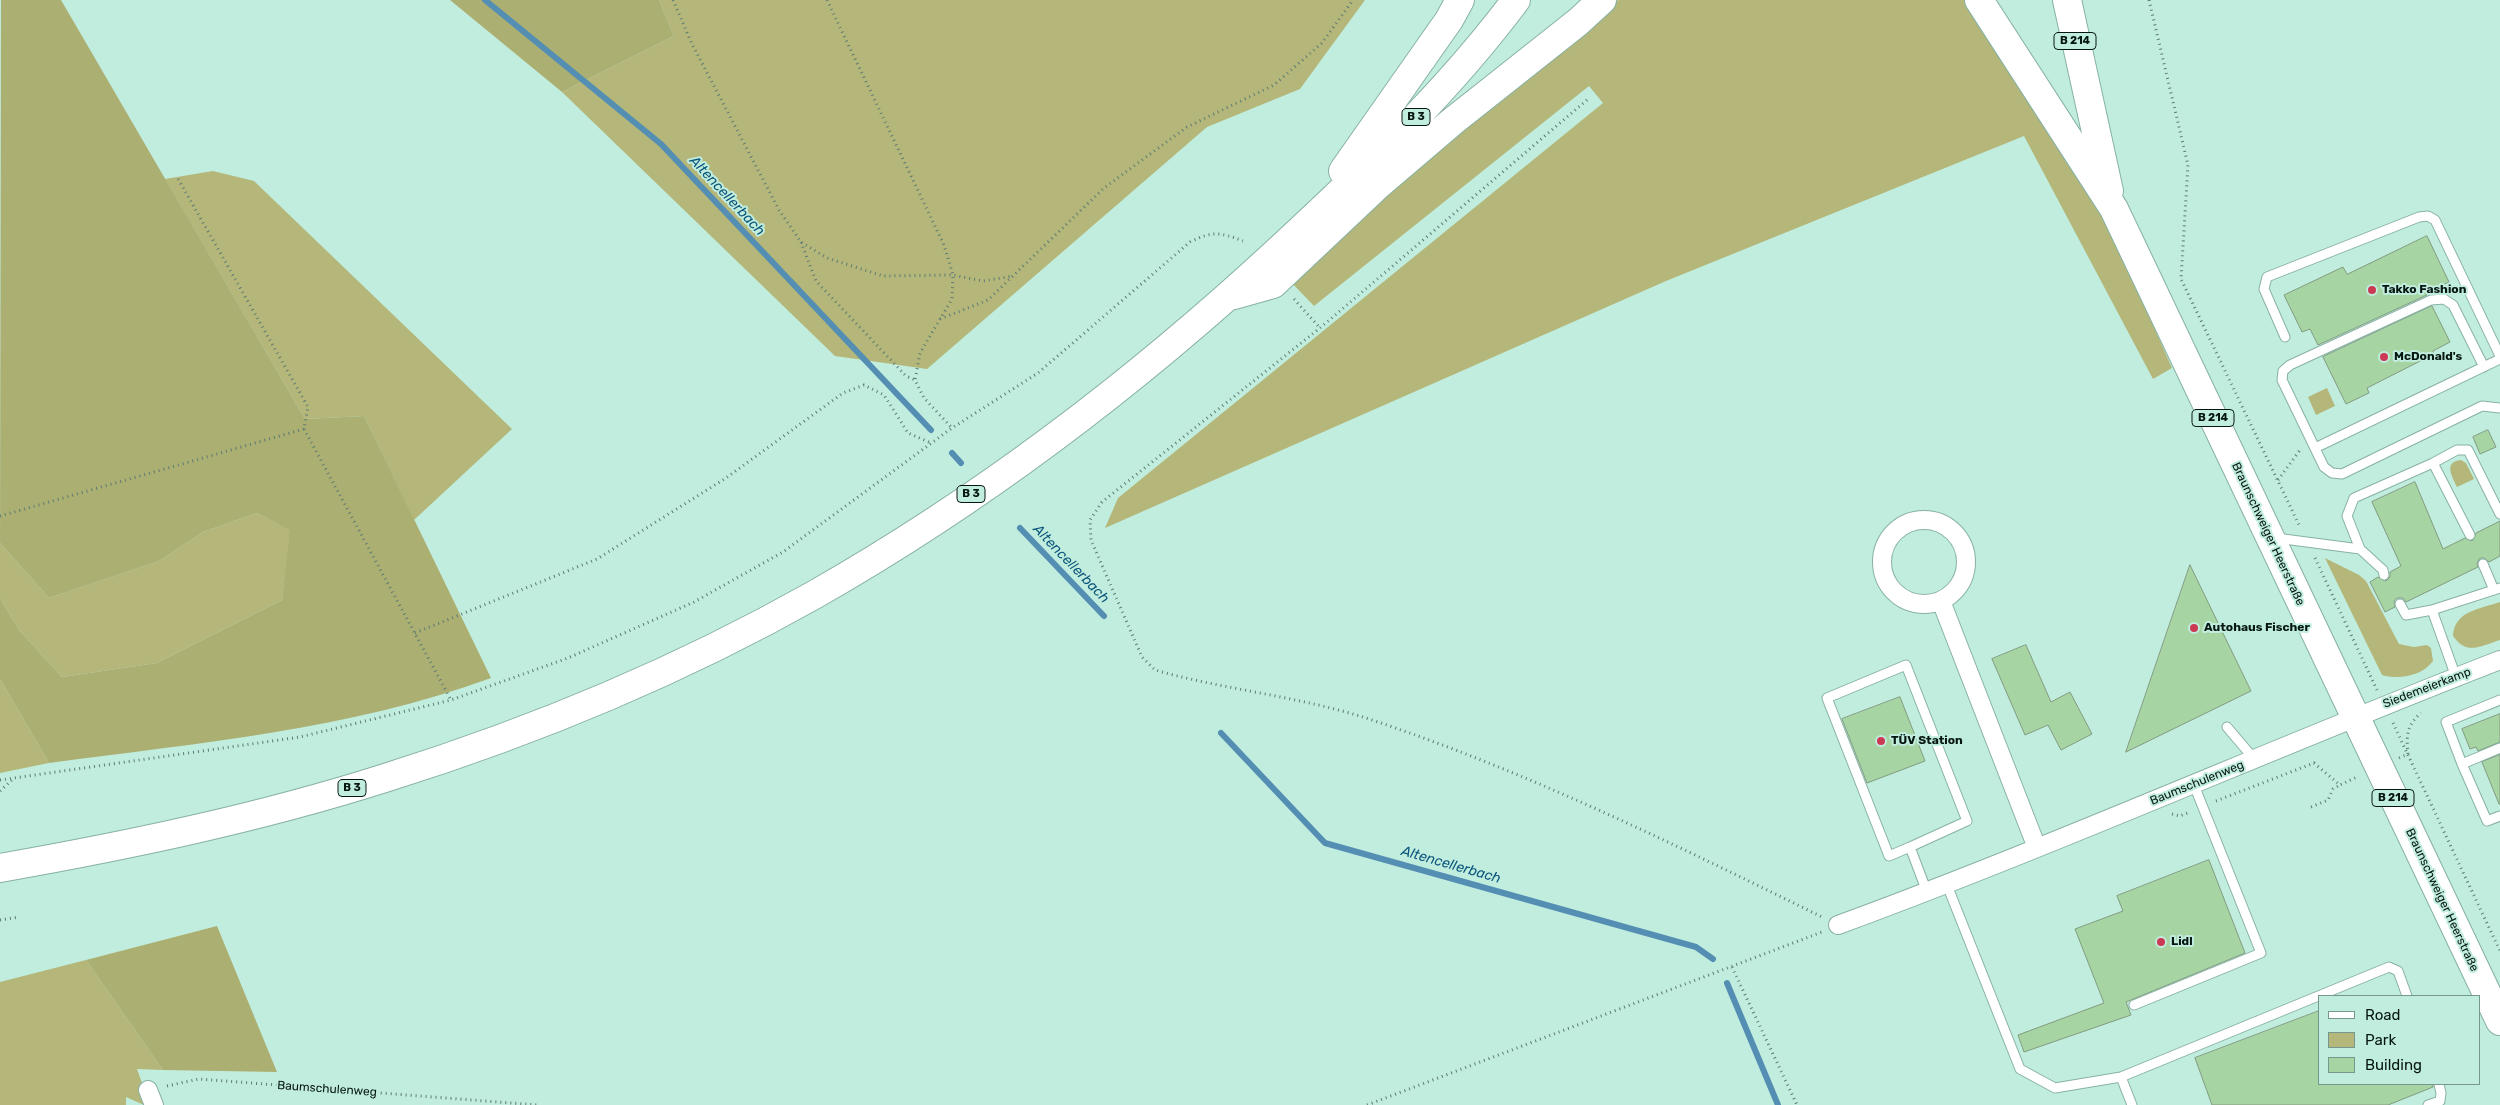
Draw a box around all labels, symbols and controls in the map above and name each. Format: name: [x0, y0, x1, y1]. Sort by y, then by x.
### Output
road number: B 214: [2054, 32, 2096, 49]
road number: B 3: [1402, 108, 1430, 125]
water label: Altencellerbach: [686, 153, 768, 239]
place label: Takko Fashion: [2382, 283, 2466, 297]
marker: Takko Fashion: [2366, 284, 2378, 296]
place label: McDonald's: [2394, 350, 2462, 364]
marker: McDonald's: [2378, 351, 2390, 363]
road number: B 214: [2192, 409, 2234, 426]
street label: Braunschweiger Heerstraße: [2228, 460, 2308, 608]
road number: B 3: [957, 486, 985, 502]
water label: Altencellerbach: [1029, 521, 1113, 607]
place label: Autohaus Fischer: [2204, 621, 2310, 635]
marker: Autohaus Fischer: [2188, 622, 2200, 634]
street label: Siedemeierkamp: [2381, 665, 2473, 711]
place label: TÜV Station: [1891, 734, 1963, 748]
marker: TÜV Station: [1875, 735, 1887, 747]
street label: Baumschulenweg: [2148, 758, 2246, 808]
road number: B 3: [338, 780, 366, 796]
road number: B 214: [2372, 790, 2414, 806]
street label: Braunschweiger Heerstraße: [2402, 826, 2482, 974]
water label: Altencellerbach: [1399, 843, 1503, 887]
place label: Lidl: [2171, 935, 2193, 949]
marker: Lidl: [2155, 936, 2167, 948]
legend: [2318, 995, 2480, 1085]
text: Road: [2365, 1006, 2401, 1024]
text: Park: [2365, 1031, 2396, 1049]
text: Building: [2365, 1056, 2422, 1074]
street label: Baumschulenweg: [277, 1078, 377, 1100]

